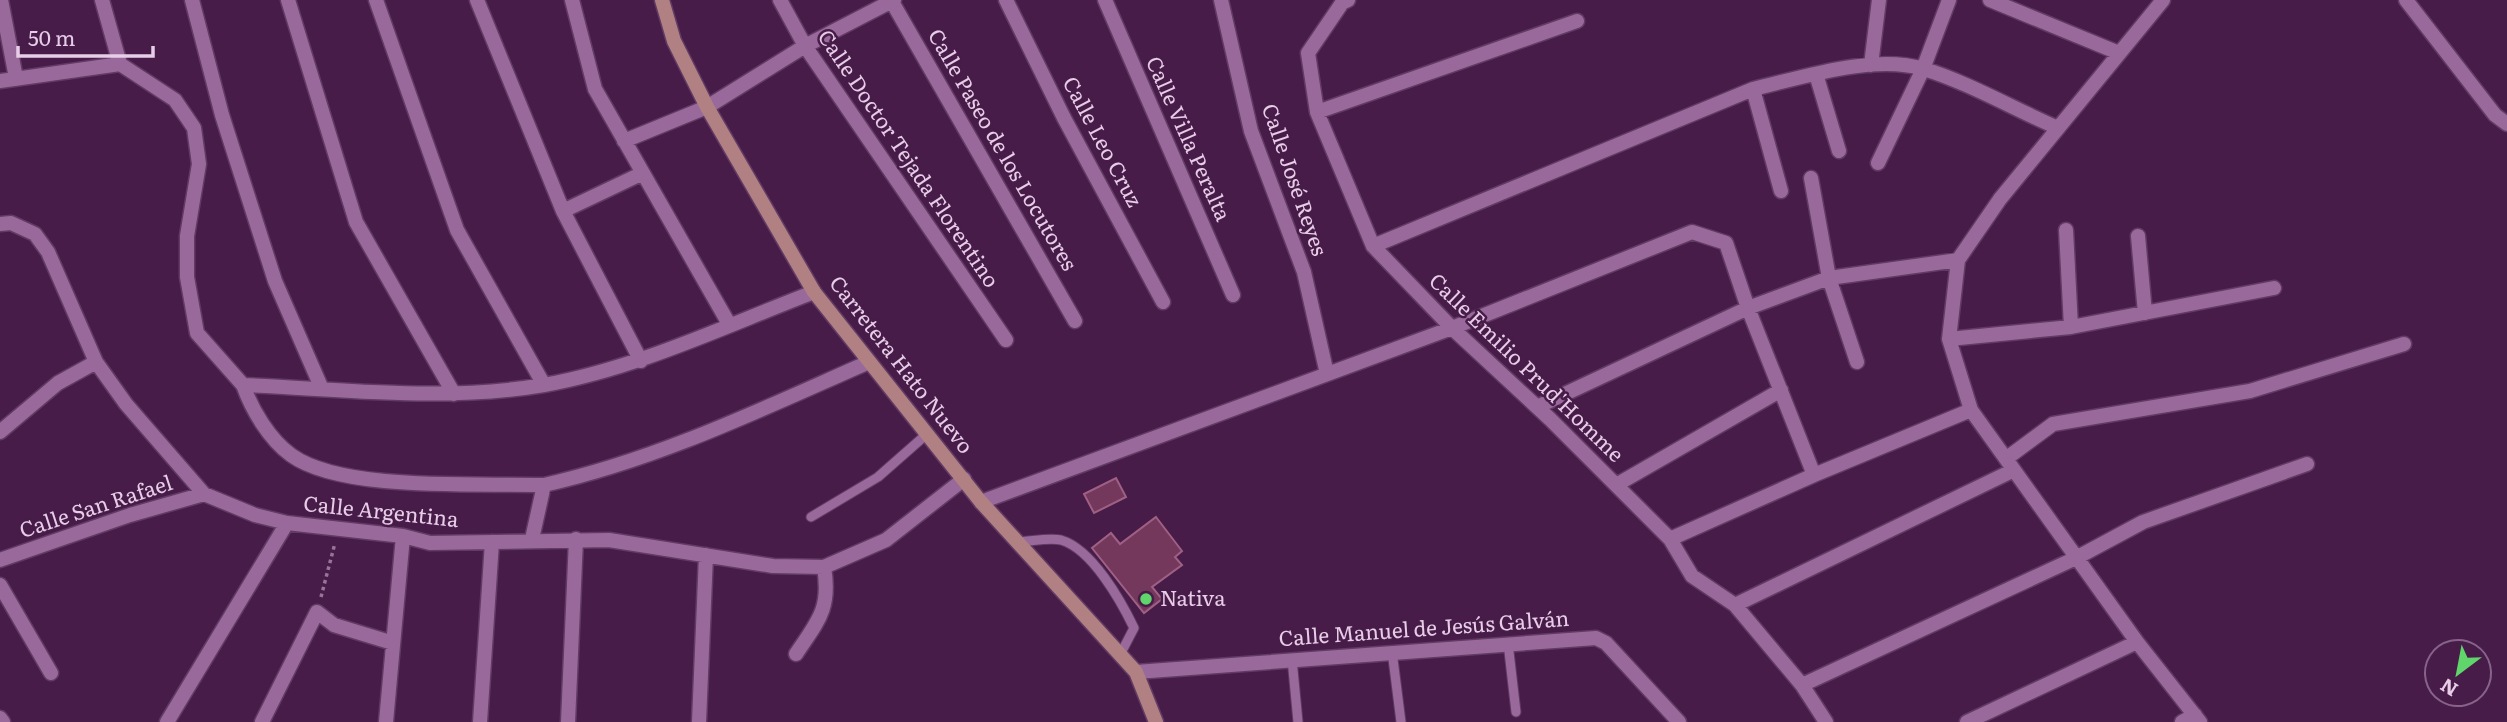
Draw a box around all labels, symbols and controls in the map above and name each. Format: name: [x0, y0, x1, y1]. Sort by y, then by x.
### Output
scale bar: [18, 14, 152, 58]
text: 50 m: [28, 21, 75, 52]
street label: Calle Doctor Tejada Florentino: [812, 22, 1008, 293]
street label: Calle Paseo de los Locutores: [922, 22, 1086, 275]
street label: Calle Villa Peralta: [1140, 51, 1241, 226]
street label: Calle Leo Cruz: [1057, 70, 1152, 212]
street label: Calle José Reyes: [1256, 99, 1337, 259]
street label: Calle Emilio Prud'Homme: [1423, 265, 1632, 468]
street label: Carretera Hato Nuevo: [824, 268, 982, 459]
street label: Calle San Rafael: [15, 465, 176, 544]
street label: Calle Argentina: [302, 486, 461, 533]
place label: Nativa: [1160, 581, 1226, 612]
marker: Nativa: [1138, 591, 1154, 607]
street label: Calle Manuel de Jesús Galván: [1278, 601, 1570, 652]
north arrow: [2423, 638, 2493, 708]
text: N: [2434, 672, 2463, 704]

